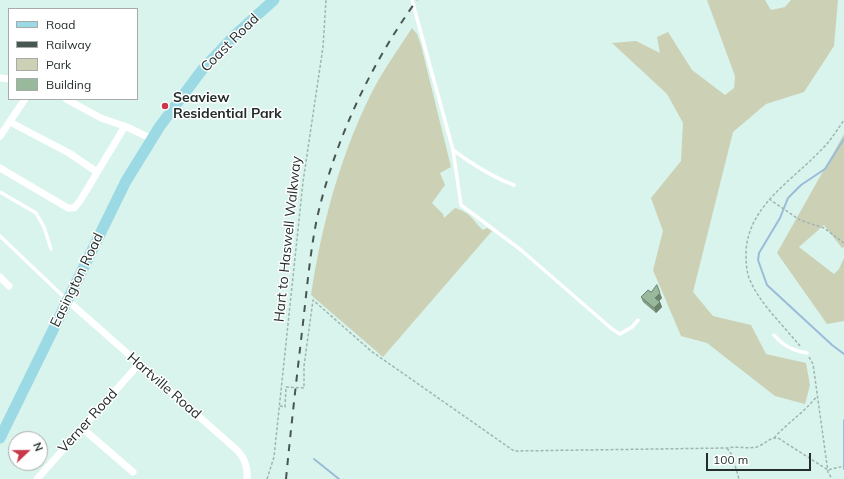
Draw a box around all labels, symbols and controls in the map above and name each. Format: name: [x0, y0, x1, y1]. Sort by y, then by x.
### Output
legend: [8, 8, 138, 100]
street label: Coast Road: [197, 10, 263, 76]
text: Road: [46, 17, 75, 32]
text: Railway: [46, 37, 91, 52]
text: Park: [46, 57, 71, 72]
text: Building: [46, 77, 91, 92]
place label: Seaview Residential Park: [173, 90, 282, 122]
marker: Seaview Residential Park: [160, 101, 170, 111]
street label: Hart to Haswell Walkway: [271, 155, 305, 323]
street label: Easington Road: [47, 230, 107, 330]
street label: Hartville Road: [124, 349, 204, 423]
street label: Verner Road: [55, 385, 121, 457]
north arrow: [8, 431, 48, 471]
text: N: [30, 440, 46, 453]
scale bar: [708, 445, 813, 471]
text: 100 m: [713, 452, 748, 467]

